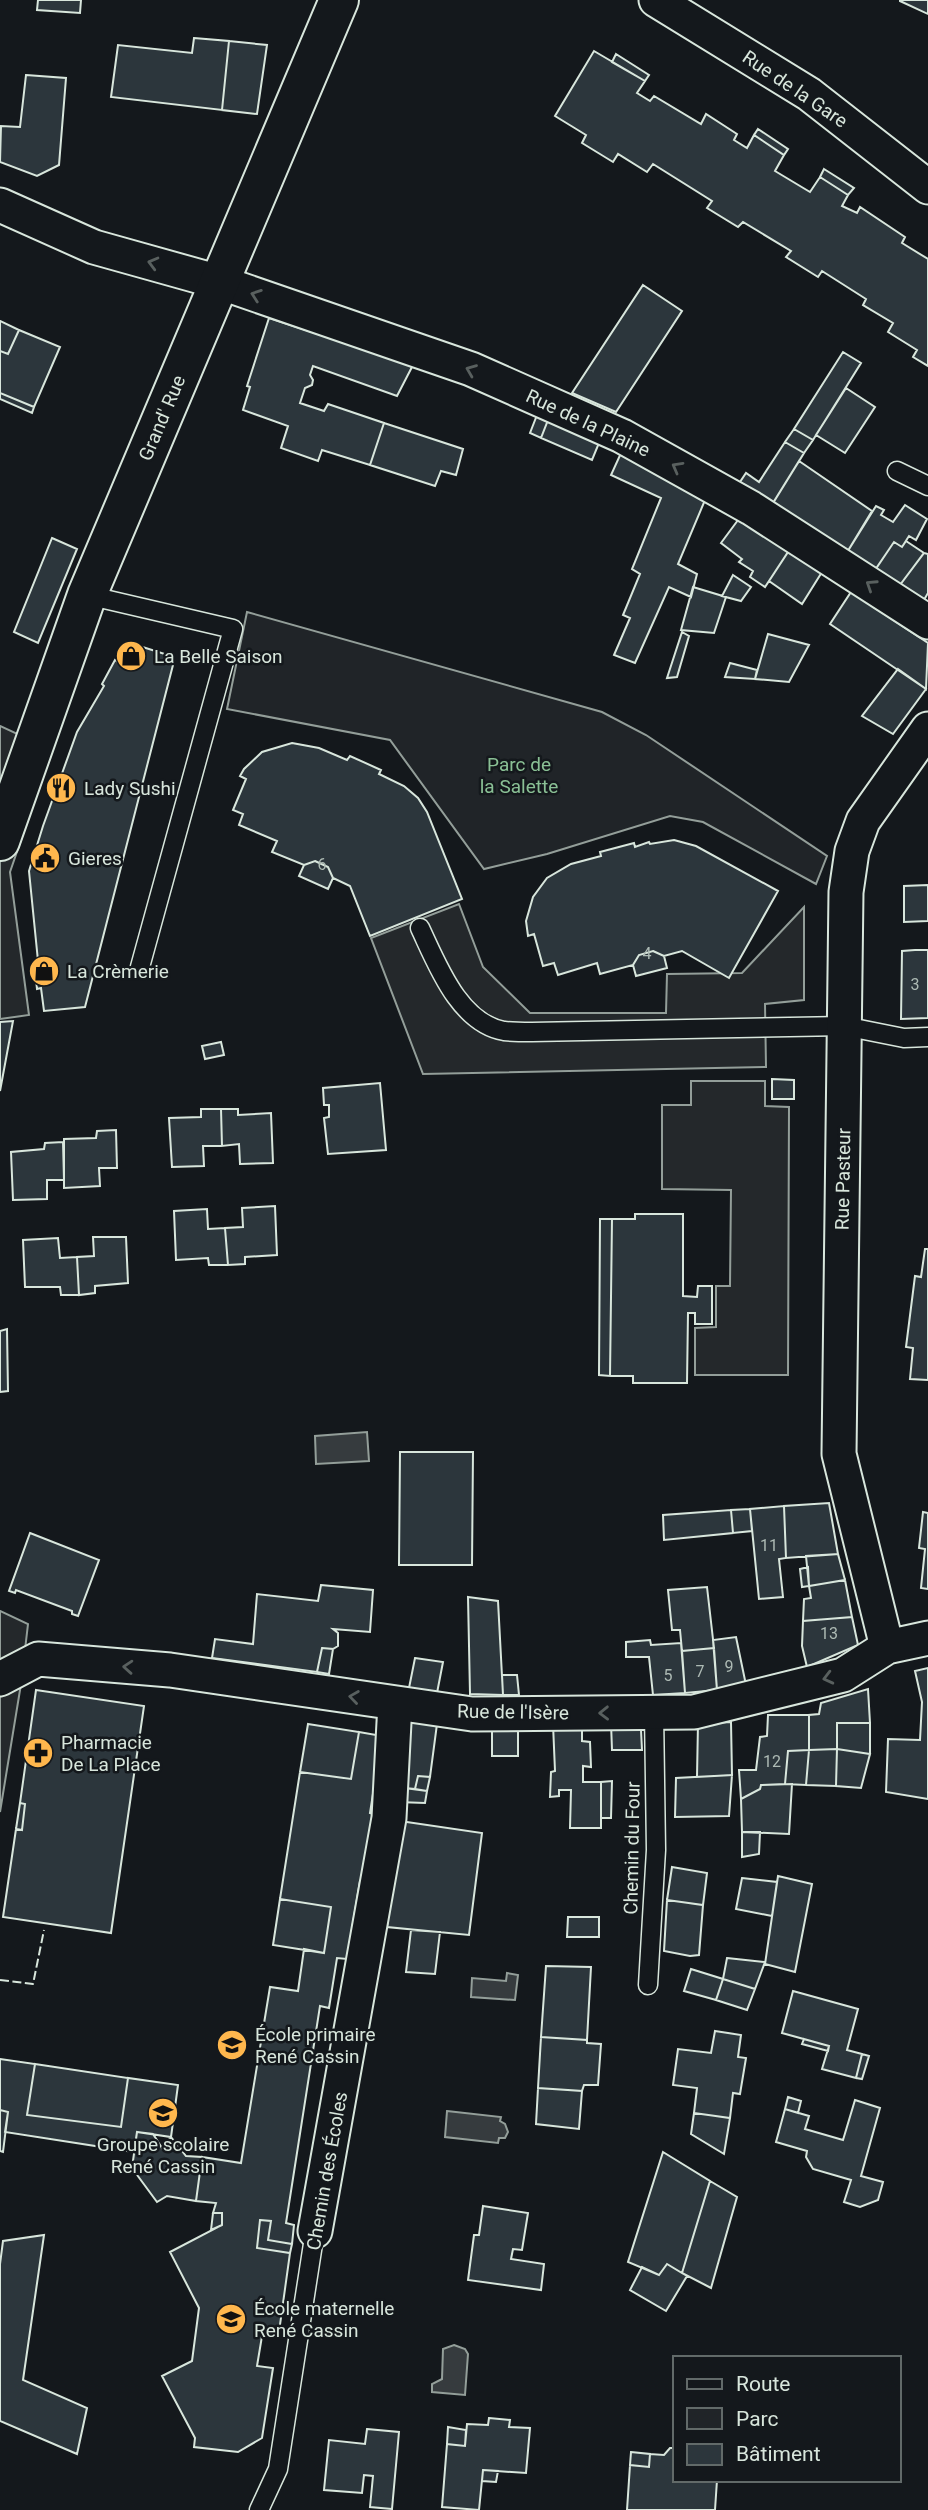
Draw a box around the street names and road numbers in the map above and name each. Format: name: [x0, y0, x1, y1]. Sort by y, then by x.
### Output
street label: Rue de la Gare: [738, 45, 852, 133]
street label: Grand' Rue: [134, 372, 190, 464]
street label: Rue de la Plaine: [522, 384, 654, 462]
street label: Rue Pasteur: [831, 1127, 855, 1230]
street label: Rue de l'Isère: [457, 1700, 569, 1724]
street label: Chemin du Four: [619, 1781, 645, 1915]
street label: Chemin des Écoles: [302, 2090, 352, 2252]

